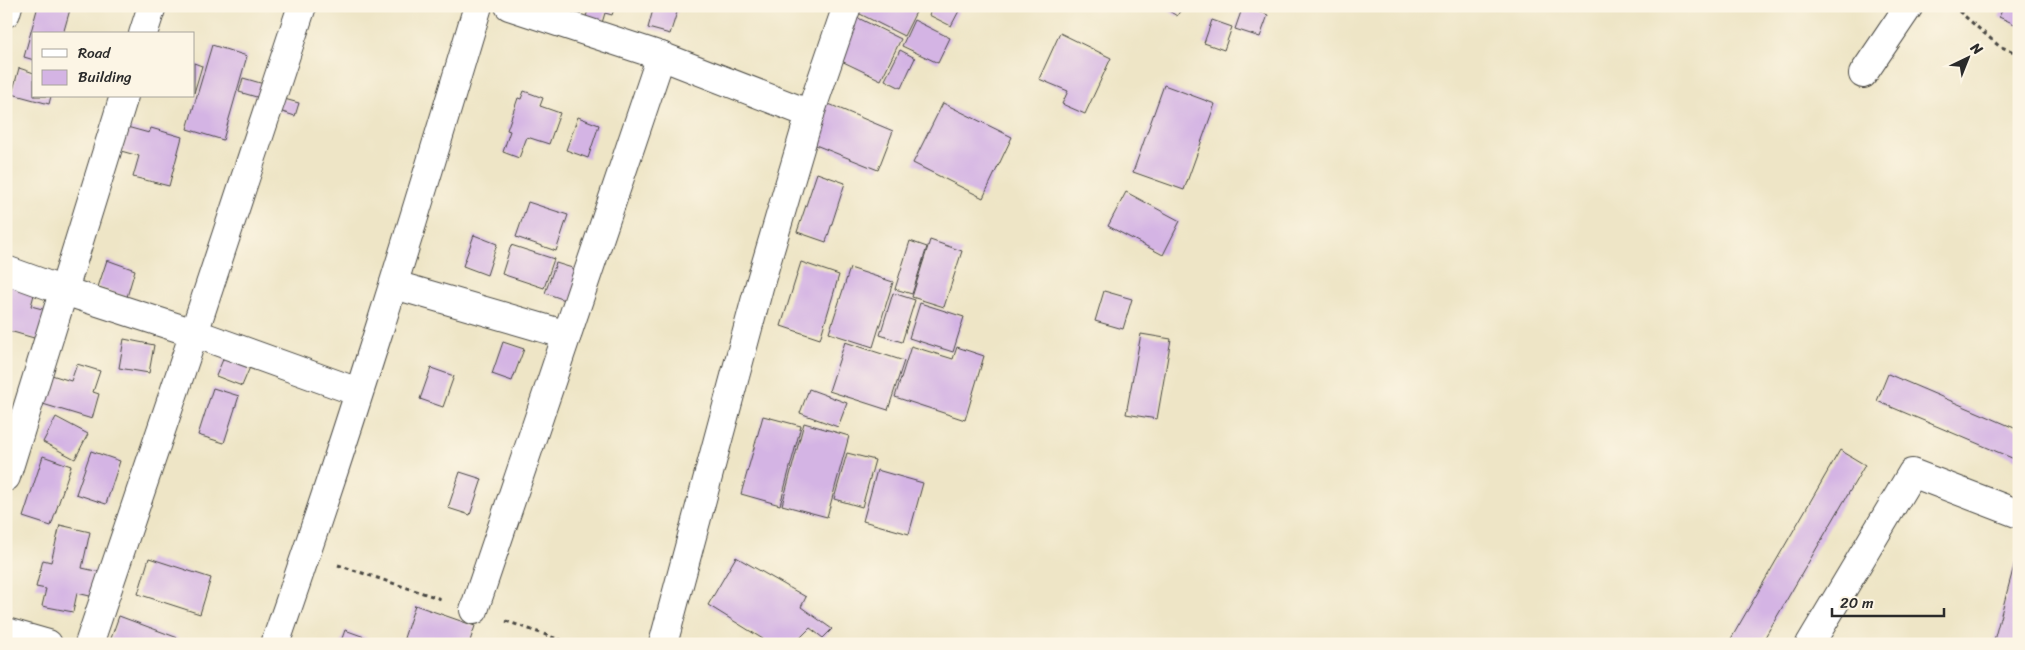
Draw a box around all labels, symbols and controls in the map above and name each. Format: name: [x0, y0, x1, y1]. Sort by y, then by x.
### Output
legend: [32, 32, 195, 98]
north arrow: [1942, 32, 1992, 82]
text: N: [1964, 36, 1989, 62]
text: Road: [78, 40, 111, 66]
text: Building: [78, 64, 132, 90]
scale bar: [1832, 585, 1945, 617]
text: 20 m: [1840, 590, 1874, 616]

